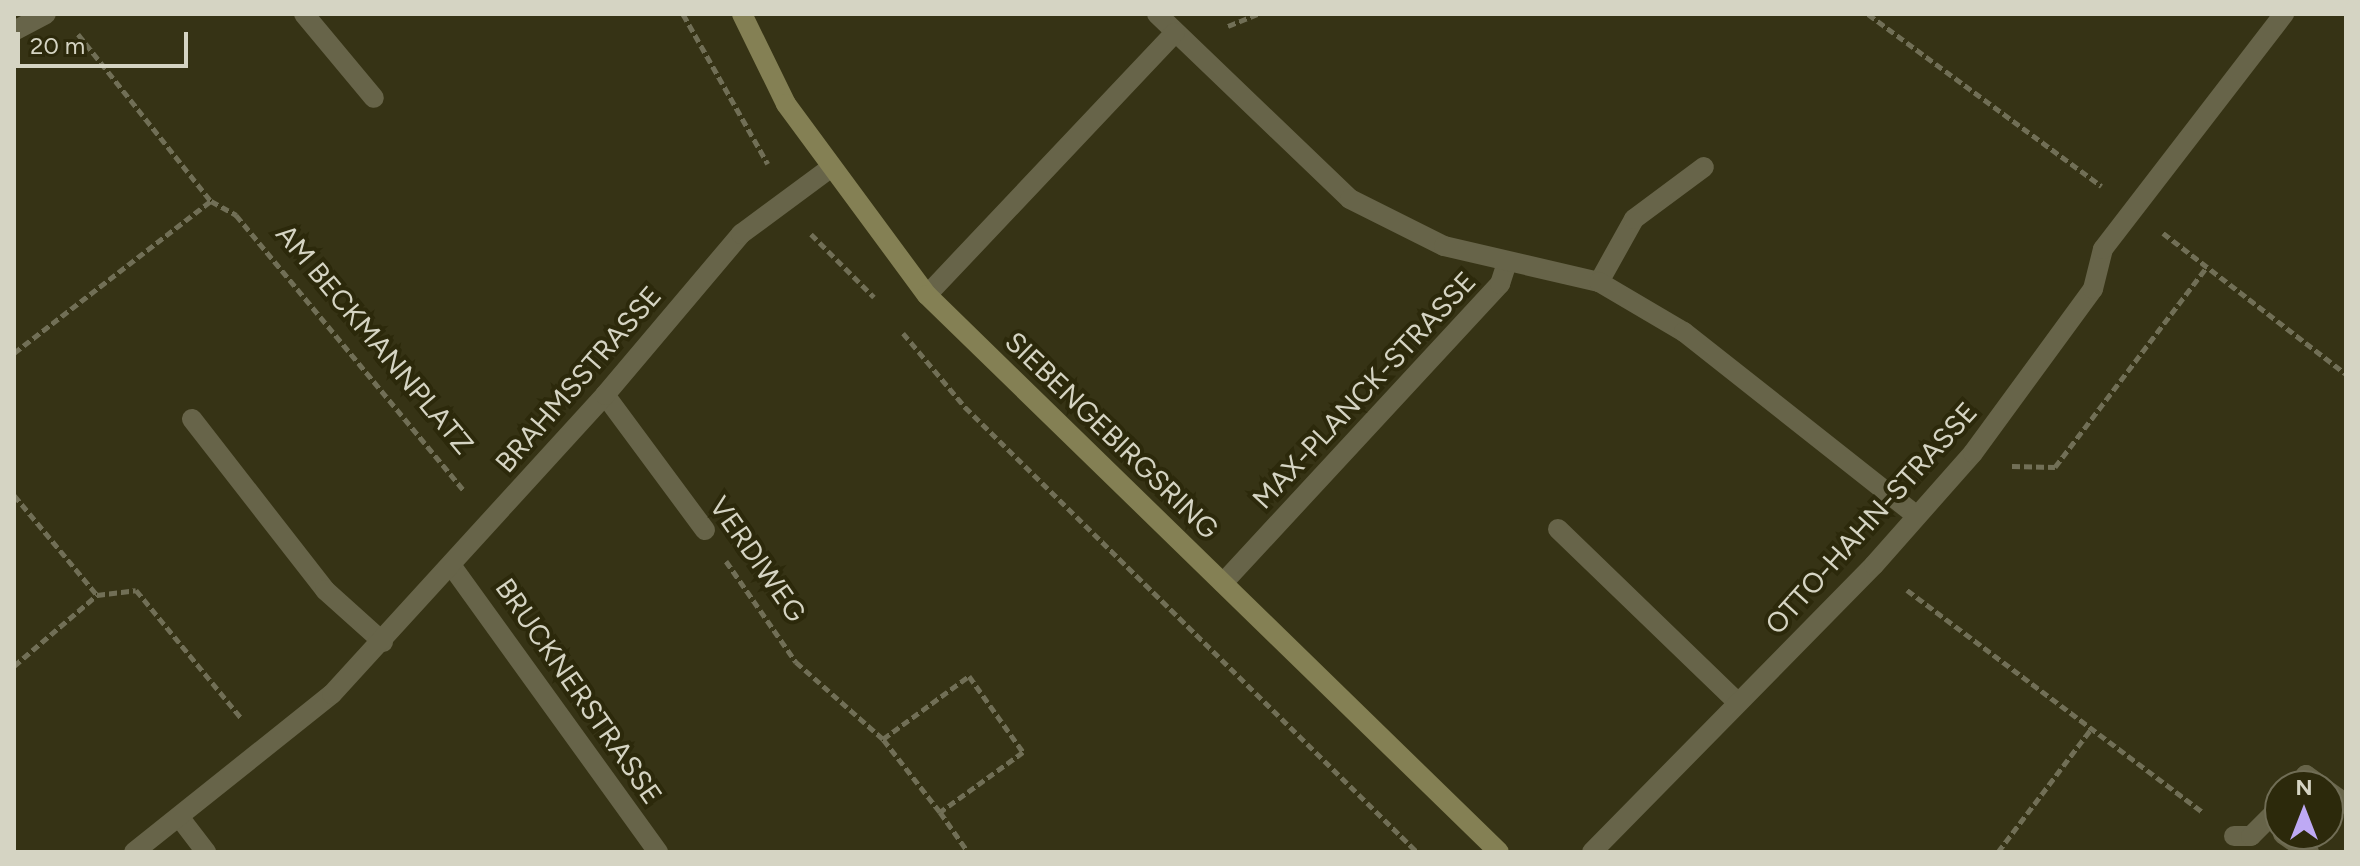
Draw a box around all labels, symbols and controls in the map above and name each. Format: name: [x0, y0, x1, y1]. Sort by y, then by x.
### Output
scale bar: [20, 16, 192, 66]
text: 20 m: [30, 31, 85, 60]
street label: AM BECKMANNPLATZ: [269, 217, 481, 461]
street label: MAX-PLANCK-STRASSE: [1245, 264, 1483, 516]
street label: BRAHMSSTRASSE: [488, 279, 668, 479]
street label: SIEBENGEBIRGSRING: [998, 325, 1226, 545]
street label: OTTO-HAHN-STRASSE: [1758, 395, 1984, 641]
street label: VERDIWEG: [703, 490, 813, 628]
street label: BRUCKNERSTRASSE: [488, 572, 670, 810]
north arrow: [2264, 770, 2344, 850]
text: N: [2295, 774, 2313, 801]

